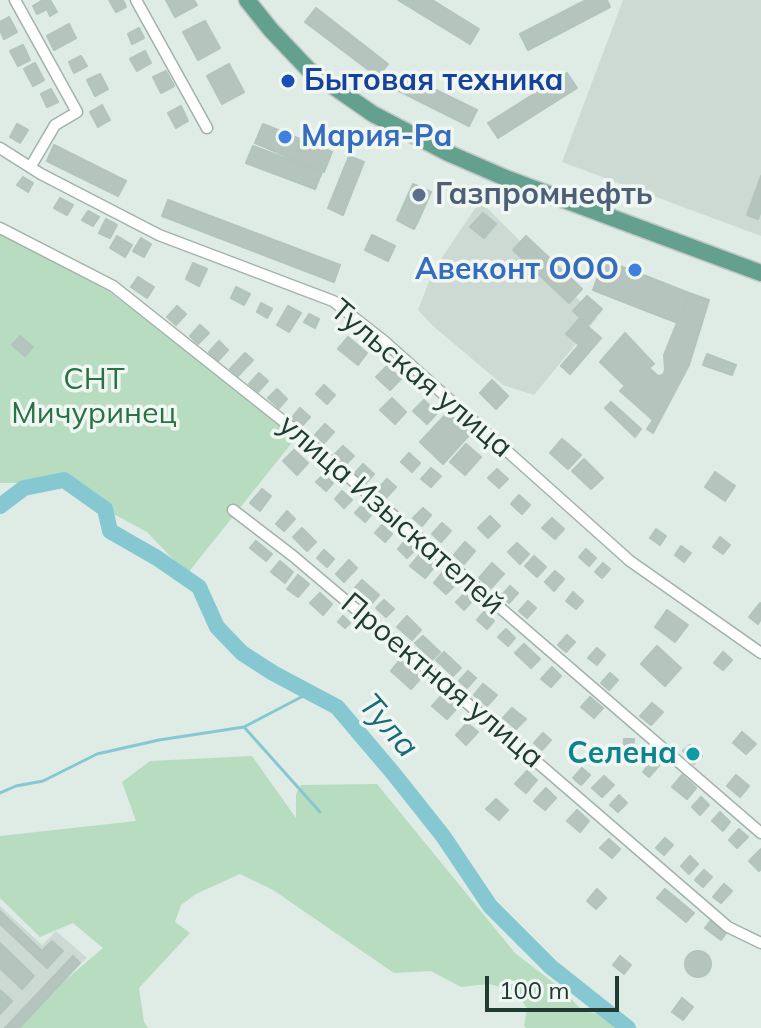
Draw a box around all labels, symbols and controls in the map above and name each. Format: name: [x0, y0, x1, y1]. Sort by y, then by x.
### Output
place label: Бытовая техника: [304, 63, 564, 99]
marker: Бытовая техника: [279, 72, 297, 90]
place label: Мария-Ра: [301, 119, 452, 155]
marker: Мария-Ра: [276, 128, 294, 146]
place label: Газпромнефть: [435, 177, 653, 213]
marker: Газпромнефть: [410, 186, 428, 204]
place label: Авеконт ООО: [415, 252, 619, 288]
marker: Авеконт ООО: [626, 261, 644, 279]
street label: Тульская улица: [323, 292, 519, 466]
park label: СНТ Мичуринец: [11, 362, 177, 432]
street label: улица Изыскателей: [271, 407, 511, 623]
street label: Проектная улица: [334, 586, 550, 776]
water label: Тула: [350, 686, 426, 766]
place label: Селена: [567, 736, 677, 772]
marker: Селена: [684, 745, 702, 763]
scale bar: [489, 960, 623, 1010]
text: 100 m: [499, 975, 570, 1005]

